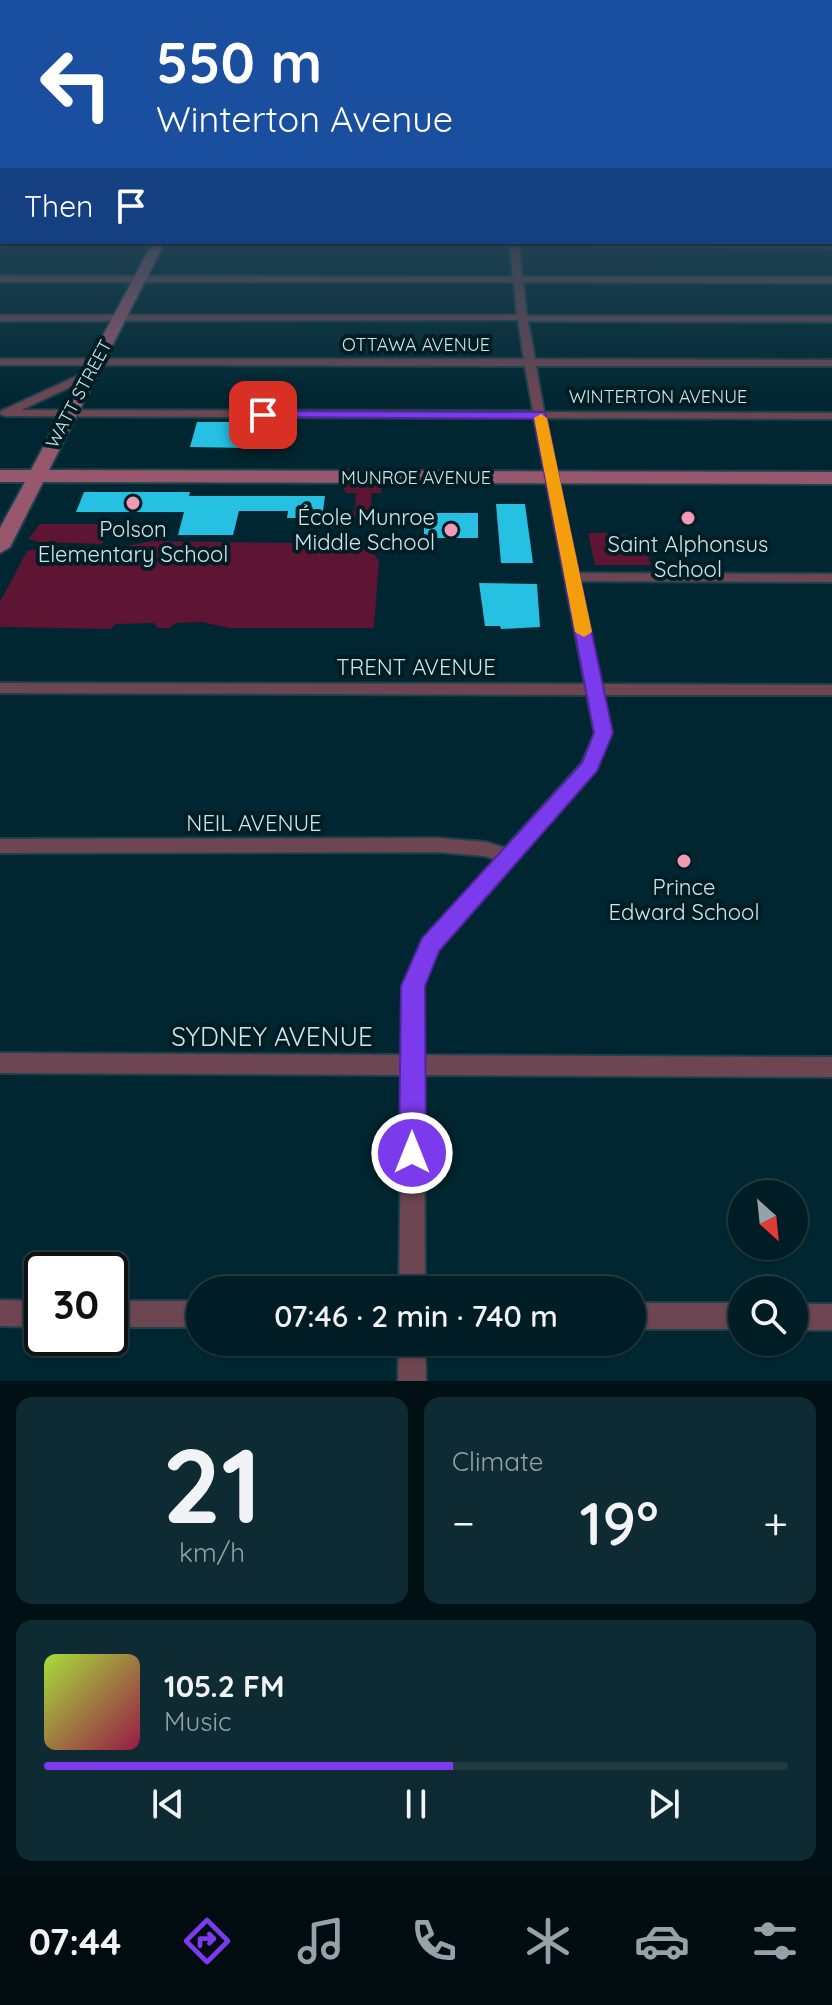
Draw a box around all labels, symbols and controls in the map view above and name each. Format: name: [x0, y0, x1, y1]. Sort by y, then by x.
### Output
text: 550 m: [156, 27, 322, 97]
icon: left: [24, 32, 128, 136]
text: Winterton Avenue: [156, 96, 453, 141]
icon: arrive: [109, 184, 153, 228]
text: Then: [24, 187, 93, 225]
street label: OTTAWA AVENUE: [342, 333, 490, 356]
street label: WATT STREET: [40, 336, 117, 452]
pin: [229, 381, 297, 449]
street label: WINTERTON AVENUE: [569, 385, 747, 408]
icon: arrive: [241, 393, 285, 437]
street label: MUNROE AVENUE: [341, 466, 491, 489]
marker: Polson Elementary School: [124, 494, 142, 512]
place label: École Munroe Middle School: [294, 503, 435, 556]
marker: Saint Alphonsus School: [679, 509, 697, 527]
place label: Polson Elementary School: [38, 515, 228, 568]
marker: École Munroe Middle School: [442, 521, 460, 539]
place label: Saint Alphonsus School: [608, 530, 768, 583]
street label: TRENT AVENUE: [336, 653, 496, 681]
street label: NEIL AVENUE: [186, 809, 322, 837]
marker: Prince Edward School: [675, 852, 693, 870]
place label: Prince Edward School: [609, 873, 759, 926]
street label: SYDNEY AVENUE: [171, 1020, 373, 1053]
position arrow: [370, 1111, 454, 1195]
north arrow: [728, 1180, 808, 1260]
map controls: [728, 1180, 808, 1356]
speed limit sign: 30: [24, 1252, 128, 1356]
button: search: [728, 1276, 808, 1356]
text: 07:46 · 2 min · 740 m: [274, 1297, 558, 1335]
text: 21: [162, 1419, 262, 1549]
text: Climate: [452, 1445, 543, 1478]
text: 19°: [579, 1485, 659, 1560]
text: −: [452, 1495, 475, 1550]
text: +: [763, 1495, 788, 1550]
text: km/h: [179, 1536, 245, 1569]
text: 105.2 FM: [164, 1667, 285, 1705]
text: Music: [164, 1705, 232, 1738]
icon: previous: [146, 1782, 190, 1826]
icon: pause: [394, 1782, 438, 1826]
icon: next: [642, 1782, 686, 1826]
icon: directions: [179, 1913, 235, 1969]
icon: music: [293, 1913, 349, 1969]
icon: phone: [406, 1913, 462, 1969]
icon: climate: [520, 1913, 576, 1969]
icon: car: [634, 1913, 690, 1969]
icon: filters: [747, 1913, 803, 1969]
text: 07:44: [29, 1919, 121, 1964]

